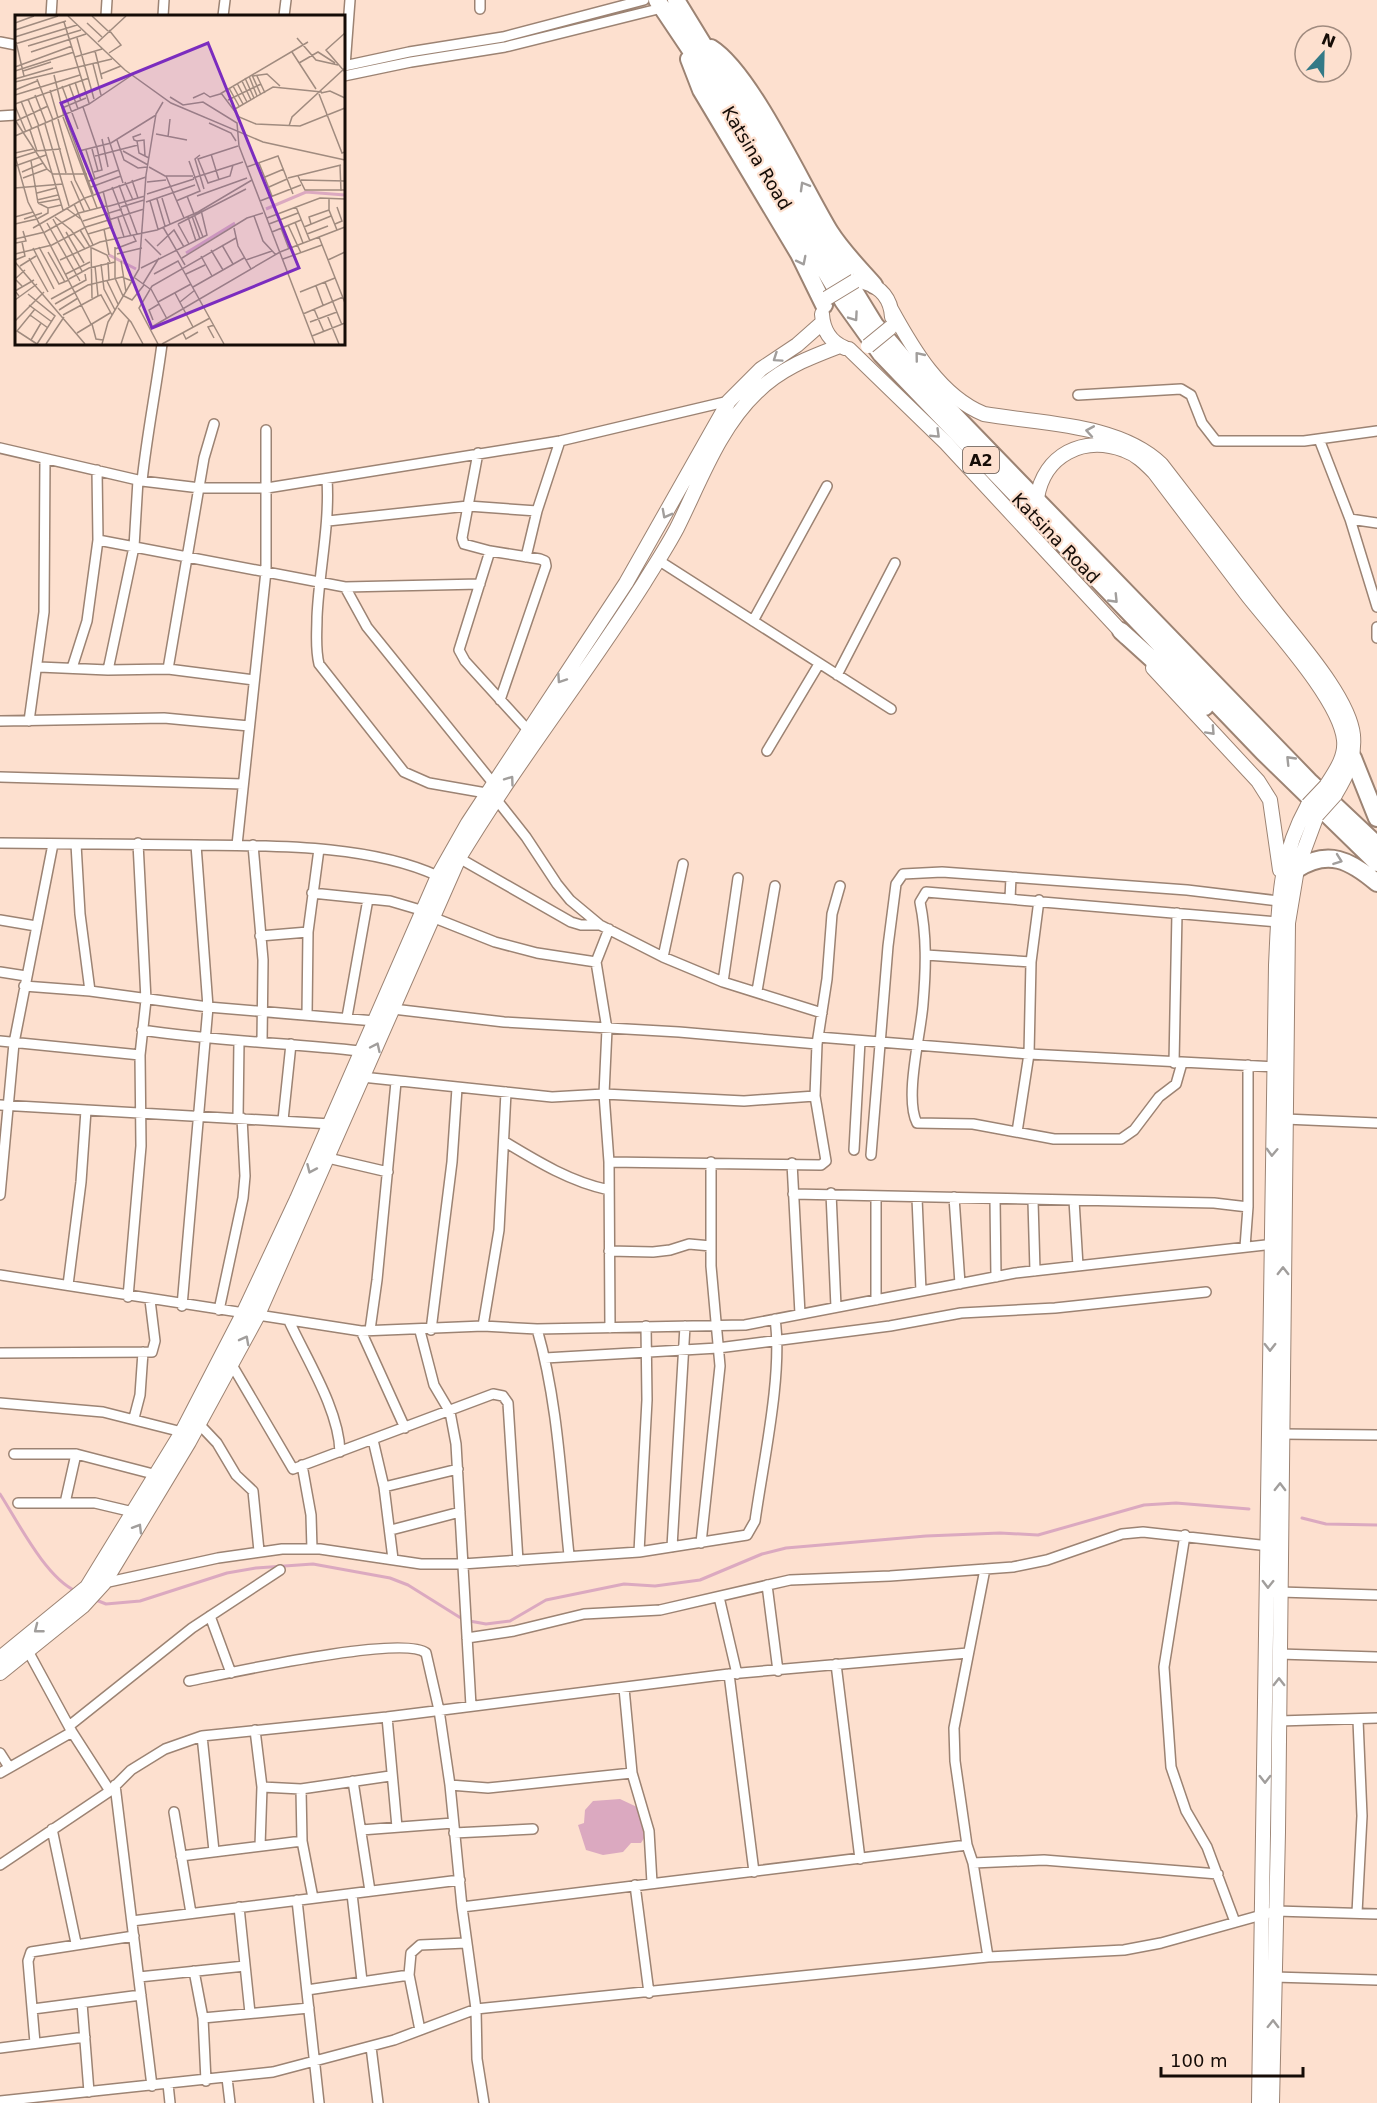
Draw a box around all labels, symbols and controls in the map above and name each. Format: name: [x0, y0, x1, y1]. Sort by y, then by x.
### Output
inset map: [15, 15, 345, 345]
north arrow: [1293, 24, 1353, 84]
text: N: [1319, 29, 1338, 52]
street label: Katsina Road: [718, 102, 796, 214]
one-way arrow: [800, 182, 811, 192]
one-way arrow: [795, 254, 806, 265]
one-way arrow: [847, 310, 858, 321]
one-way arrow: [772, 351, 783, 362]
one-way arrow: [915, 352, 926, 363]
one-way arrow: [1085, 425, 1095, 438]
one-way arrow: [929, 426, 940, 437]
road number: A2: [963, 447, 999, 473]
street label: Katsina Road: [1008, 489, 1104, 587]
one-way arrow: [661, 508, 673, 519]
one-way arrow: [1107, 591, 1118, 602]
one-way arrow: [557, 672, 568, 683]
one-way arrow: [1204, 724, 1215, 735]
one-way arrow: [1286, 757, 1297, 767]
one-way arrow: [503, 775, 514, 786]
one-way arrow: [1332, 853, 1343, 866]
one-way arrow: [368, 1043, 380, 1054]
one-way arrow: [1266, 1147, 1279, 1156]
one-way arrow: [306, 1162, 318, 1173]
one-way arrow: [1277, 1266, 1289, 1275]
one-way arrow: [238, 1336, 249, 1347]
one-way arrow: [1264, 1342, 1276, 1351]
one-way arrow: [1274, 1482, 1287, 1491]
one-way arrow: [131, 1524, 142, 1534]
one-way arrow: [1262, 1579, 1274, 1588]
one-way arrow: [34, 1621, 45, 1632]
one-way arrow: [1273, 1677, 1285, 1686]
one-way arrow: [1258, 1774, 1271, 1783]
one-way arrow: [1267, 2019, 1279, 2028]
scale bar: [1161, 2040, 1304, 2078]
text: 100 m: [1170, 2050, 1228, 2071]

